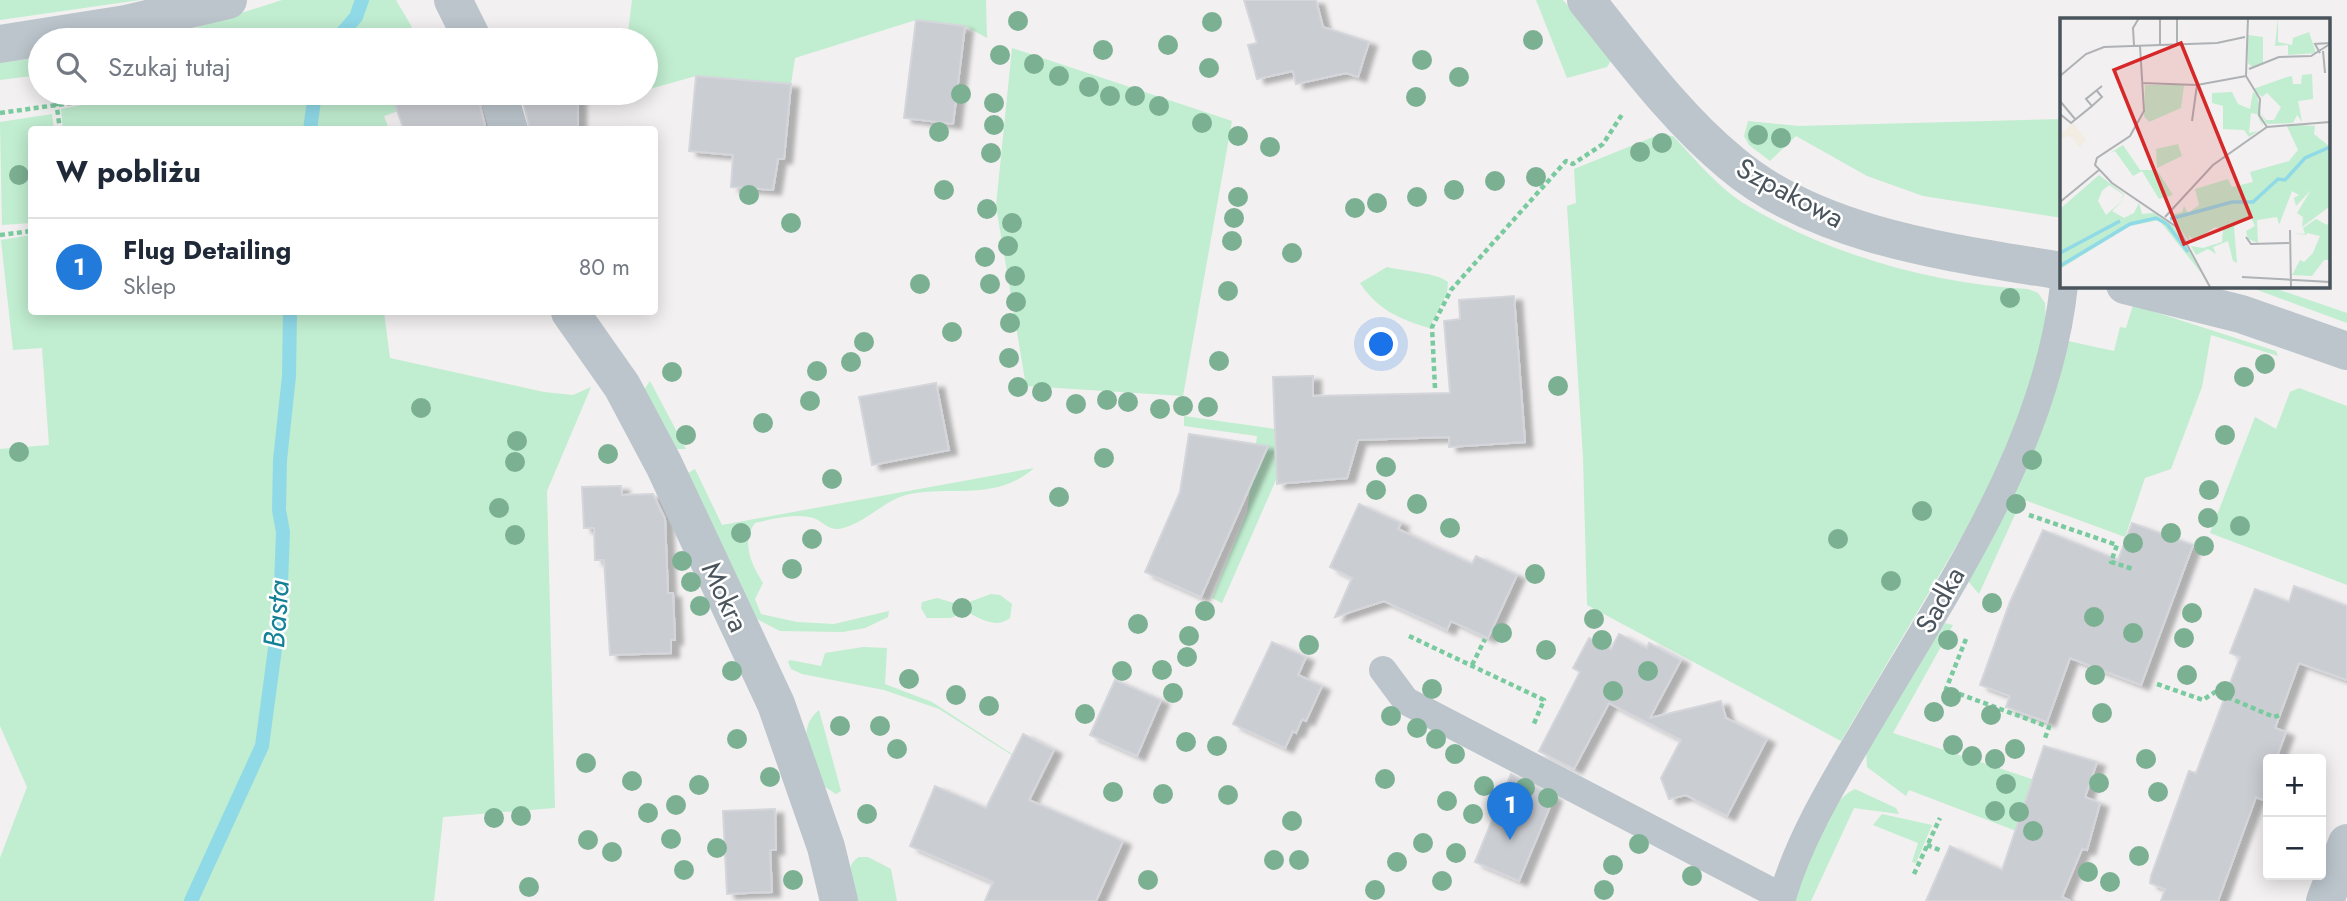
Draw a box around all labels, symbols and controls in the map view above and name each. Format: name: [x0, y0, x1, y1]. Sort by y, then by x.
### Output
inset map: [2060, 18, 2330, 287]
search box: [28, 28, 658, 105]
icon: search: [52, 48, 90, 86]
text: Szukaj tutaj: [108, 48, 231, 86]
street label: Szpakowa: [1729, 147, 1851, 239]
text: W pobliżu: [56, 150, 201, 193]
text: Flug Detailing: [123, 231, 291, 269]
text: 1: [73, 250, 85, 284]
text: 80 m: [579, 250, 630, 284]
text: Sklep: [123, 269, 176, 303]
your location: [1364, 327, 1398, 361]
street label: Mokra: [691, 555, 759, 639]
street label: Sadka: [1905, 559, 1975, 641]
water label: Basta: [252, 578, 300, 650]
map controls: [2263, 754, 2326, 880]
button: +: [2263, 754, 2326, 817]
pin: 1: [1487, 782, 1533, 840]
button: −: [2263, 817, 2326, 880]

